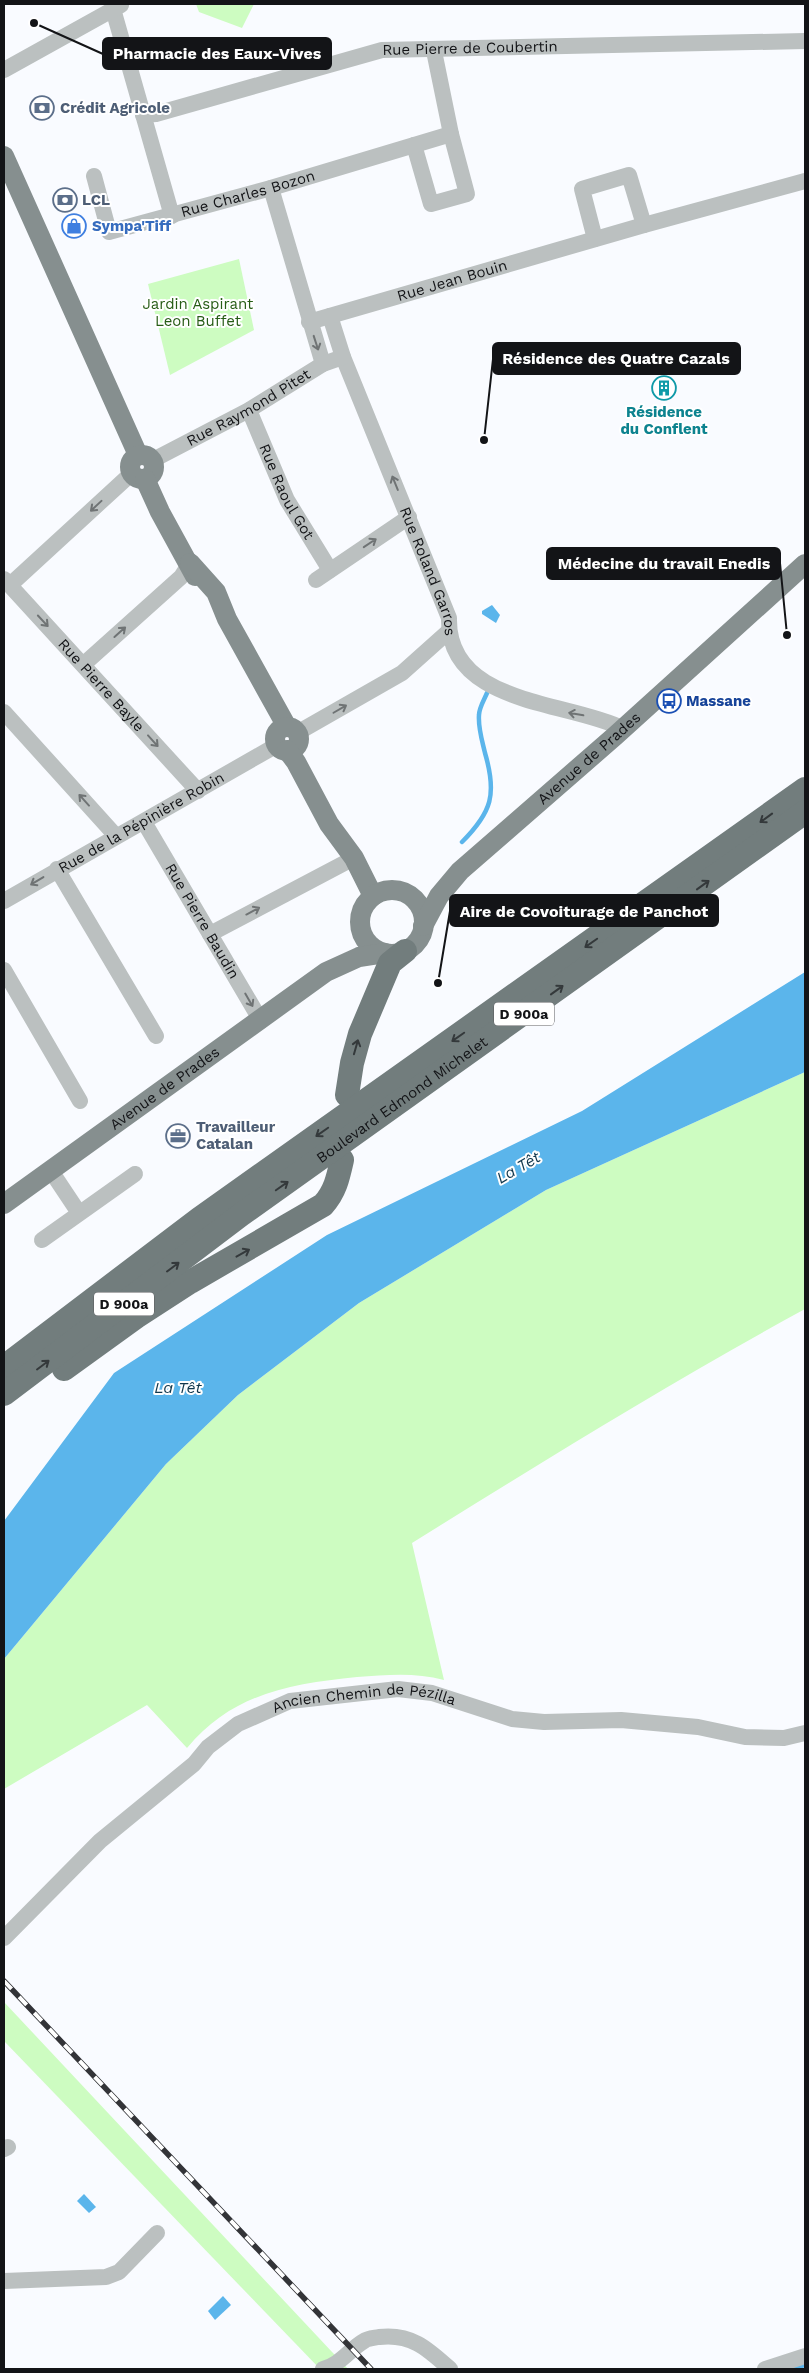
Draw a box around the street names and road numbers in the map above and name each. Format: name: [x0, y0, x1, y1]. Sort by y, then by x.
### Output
street label: Rue Pierre de Coubertin: [382, 37, 558, 59]
street label: Rue Charles Bozon: [179, 166, 317, 221]
street label: Rue Jean Bouin: [395, 256, 509, 305]
street label: Rue Raymond Pitet: [183, 365, 314, 450]
street label: Rue Raoul Got: [255, 441, 318, 543]
street label: Rue Roland Garros: [396, 504, 459, 637]
street label: Rue Pierre Bayle: [54, 635, 148, 735]
street label: Avenue de Prades: [534, 708, 644, 808]
street label: Rue de la Pépinière Robin: [55, 768, 227, 877]
street label: Rue Pierre Baudin: [161, 860, 243, 982]
road number: D 900a: [494, 1002, 554, 1026]
street label: Boulevard Edmond Michelet: [313, 1032, 492, 1167]
street label: Avenue de Prades: [106, 1043, 223, 1134]
road number: D 900a: [94, 1292, 154, 1316]
street label: Ancien Chemin de Pézilla: [269, 1680, 459, 1717]

